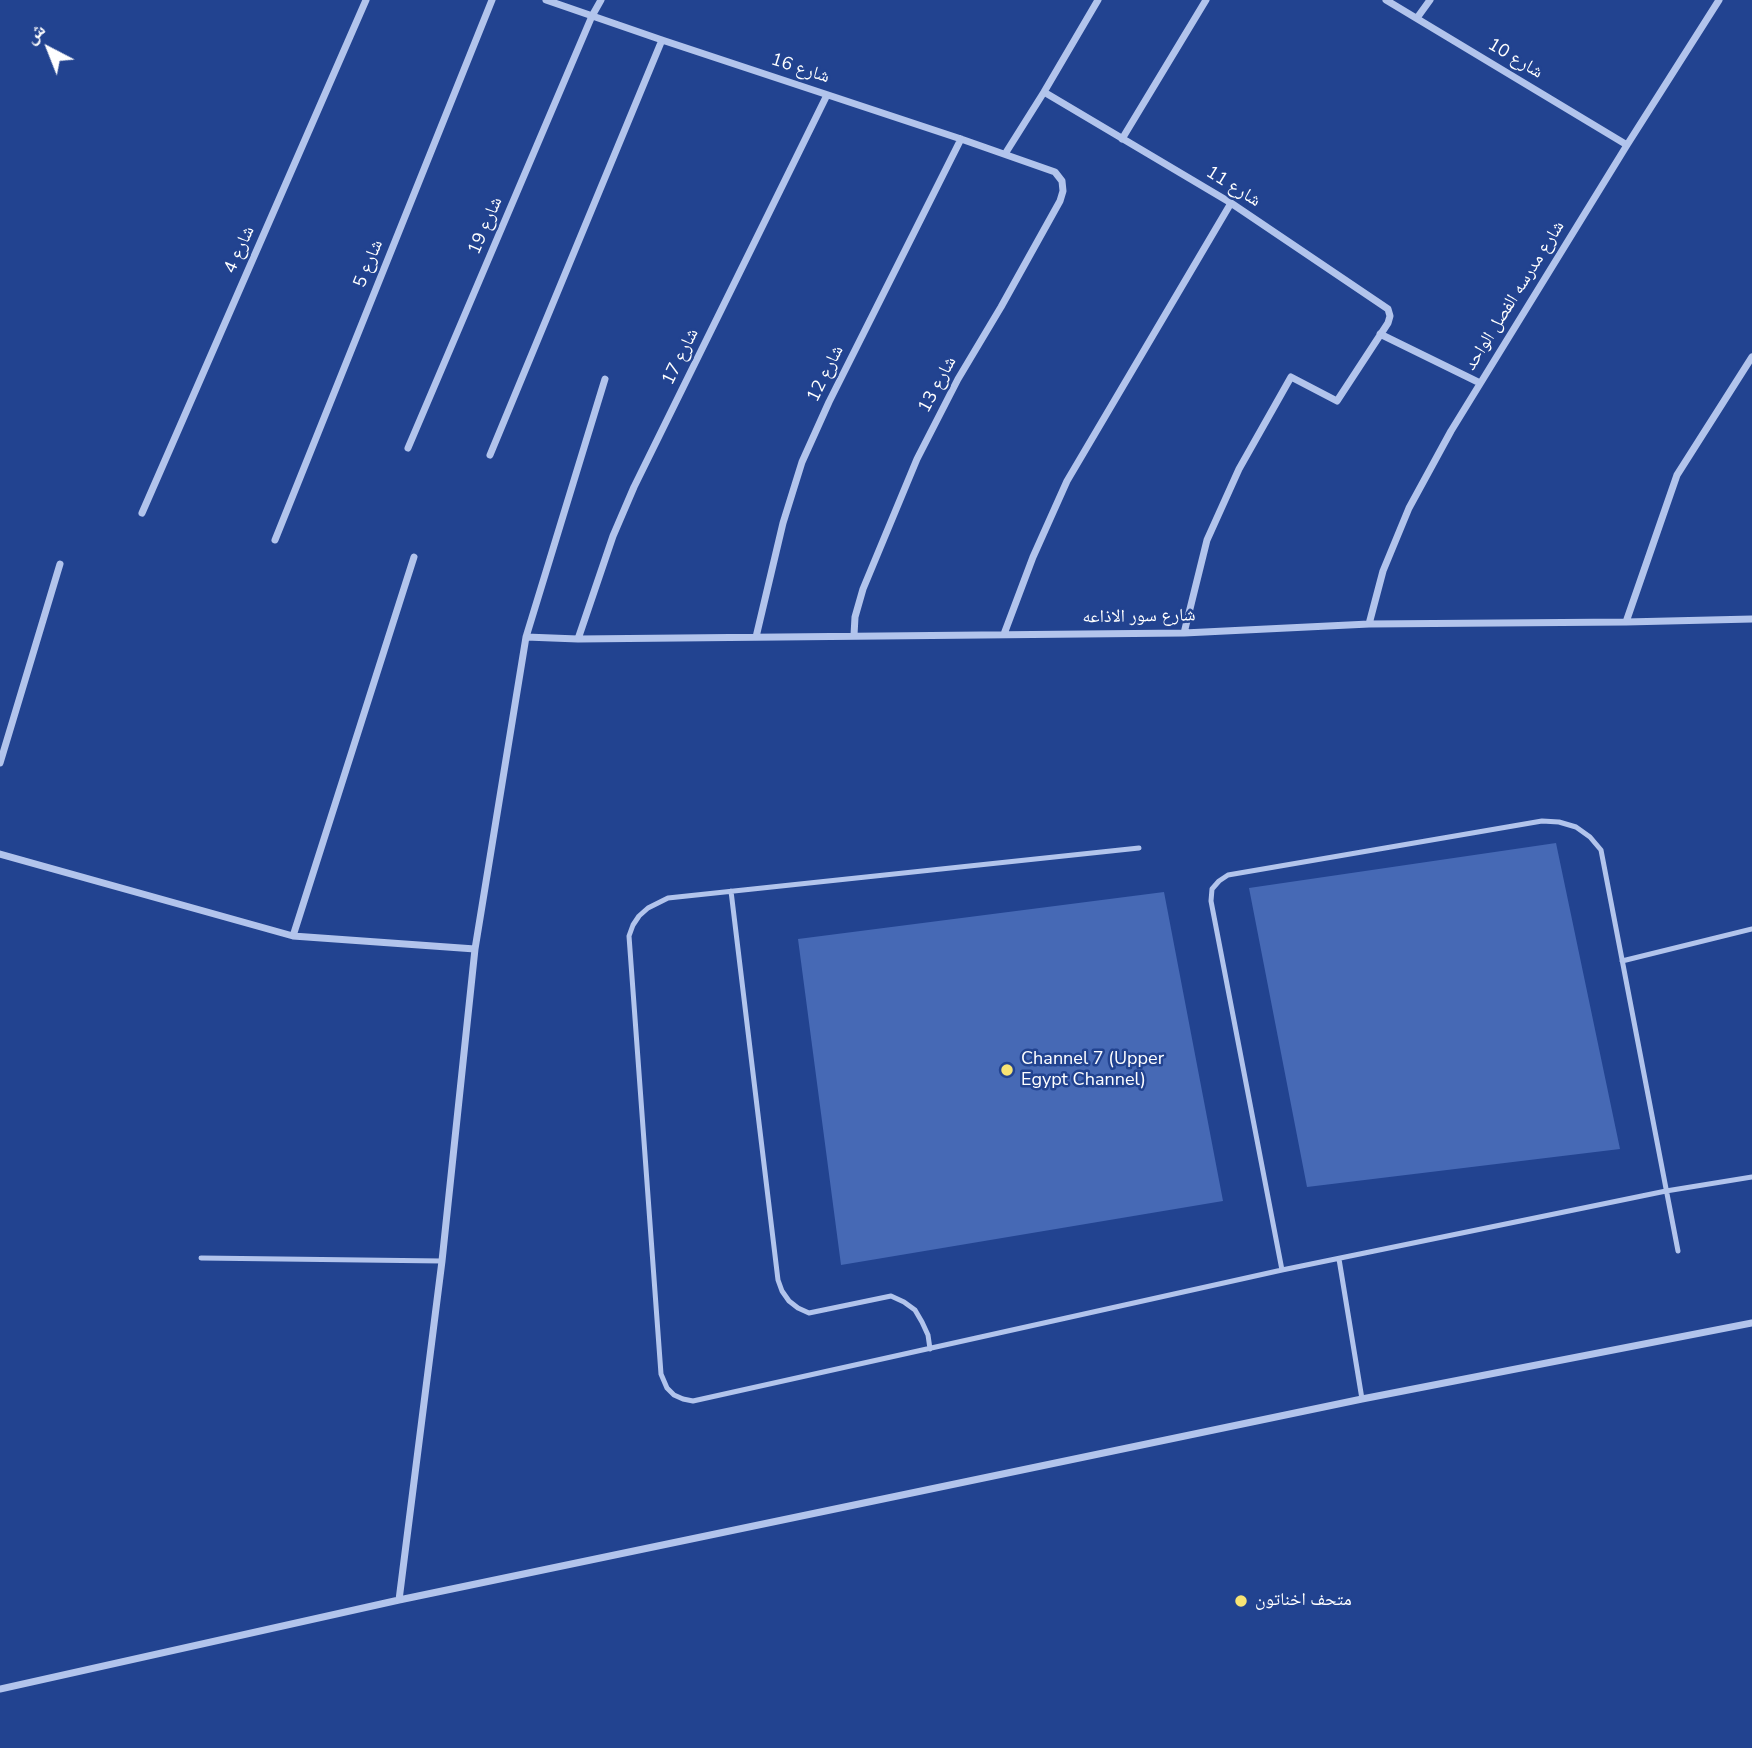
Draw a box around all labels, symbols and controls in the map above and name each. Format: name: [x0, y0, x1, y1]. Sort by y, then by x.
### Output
north arrow: [14, 14, 84, 84]
text: ش: [19, 17, 51, 50]
street label: شارع 10: [1484, 34, 1546, 84]
street label: شارع 16: [768, 49, 832, 89]
street label: شارع 11: [1202, 162, 1264, 212]
street label: شارع 19: [464, 194, 508, 258]
street label: شارع مدرسه الفصل الواحد: [1460, 217, 1570, 375]
street label: شارع 4: [220, 223, 260, 277]
street label: شارع 5: [350, 237, 388, 291]
street label: شارع 17: [658, 325, 704, 389]
street label: شارع 12: [803, 342, 849, 406]
street label: شارع 13: [914, 353, 962, 417]
street label: شارع سور الاذاعه: [1082, 605, 1196, 629]
place label: Channel 7 (Upper Egypt Channel): [1021, 1049, 1164, 1092]
marker: Channel 7 (Upper Egypt Channel): [999, 1062, 1015, 1078]
place label: متحف اخناتون: [1255, 1590, 1352, 1612]
marker: متحف اخناتون: [1233, 1593, 1249, 1609]

